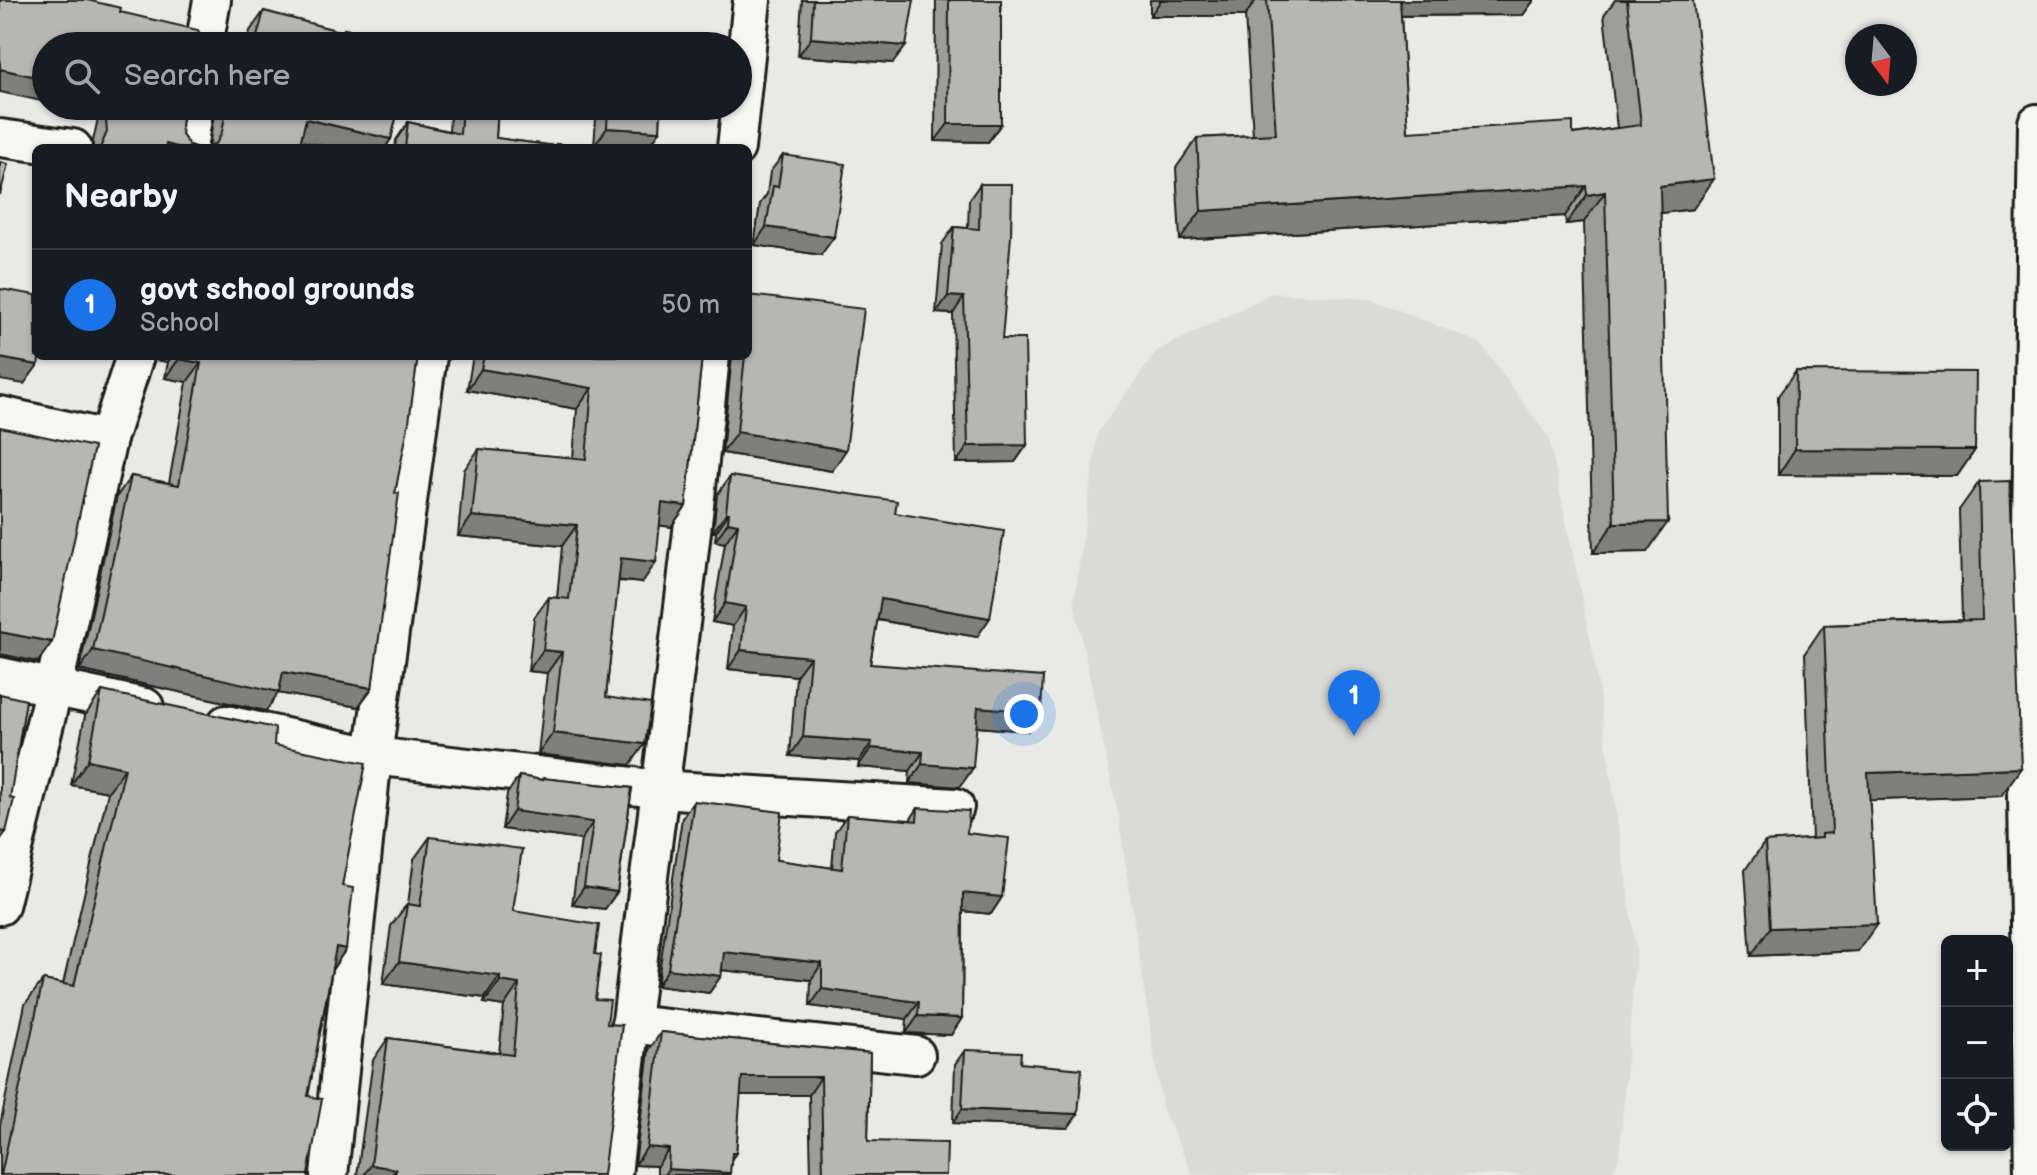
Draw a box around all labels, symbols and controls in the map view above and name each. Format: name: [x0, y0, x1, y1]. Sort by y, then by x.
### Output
north arrow: [1845, 24, 1917, 96]
search box: [32, 32, 752, 120]
icon: search: [60, 54, 104, 98]
text: Search here: [124, 58, 290, 94]
text: Nearby: [64, 176, 178, 217]
text: govt school grounds: [140, 272, 415, 308]
text: 1: [85, 290, 95, 321]
text: 50 m: [661, 290, 720, 321]
text: School: [140, 308, 219, 339]
pin: 1: [1328, 670, 1380, 736]
your location: [1004, 694, 1044, 734]
map controls: [1941, 935, 2013, 1151]
button: +: [1941, 935, 2013, 1007]
button: −: [1941, 1007, 2013, 1079]
button: locate: [1941, 1079, 2013, 1151]

